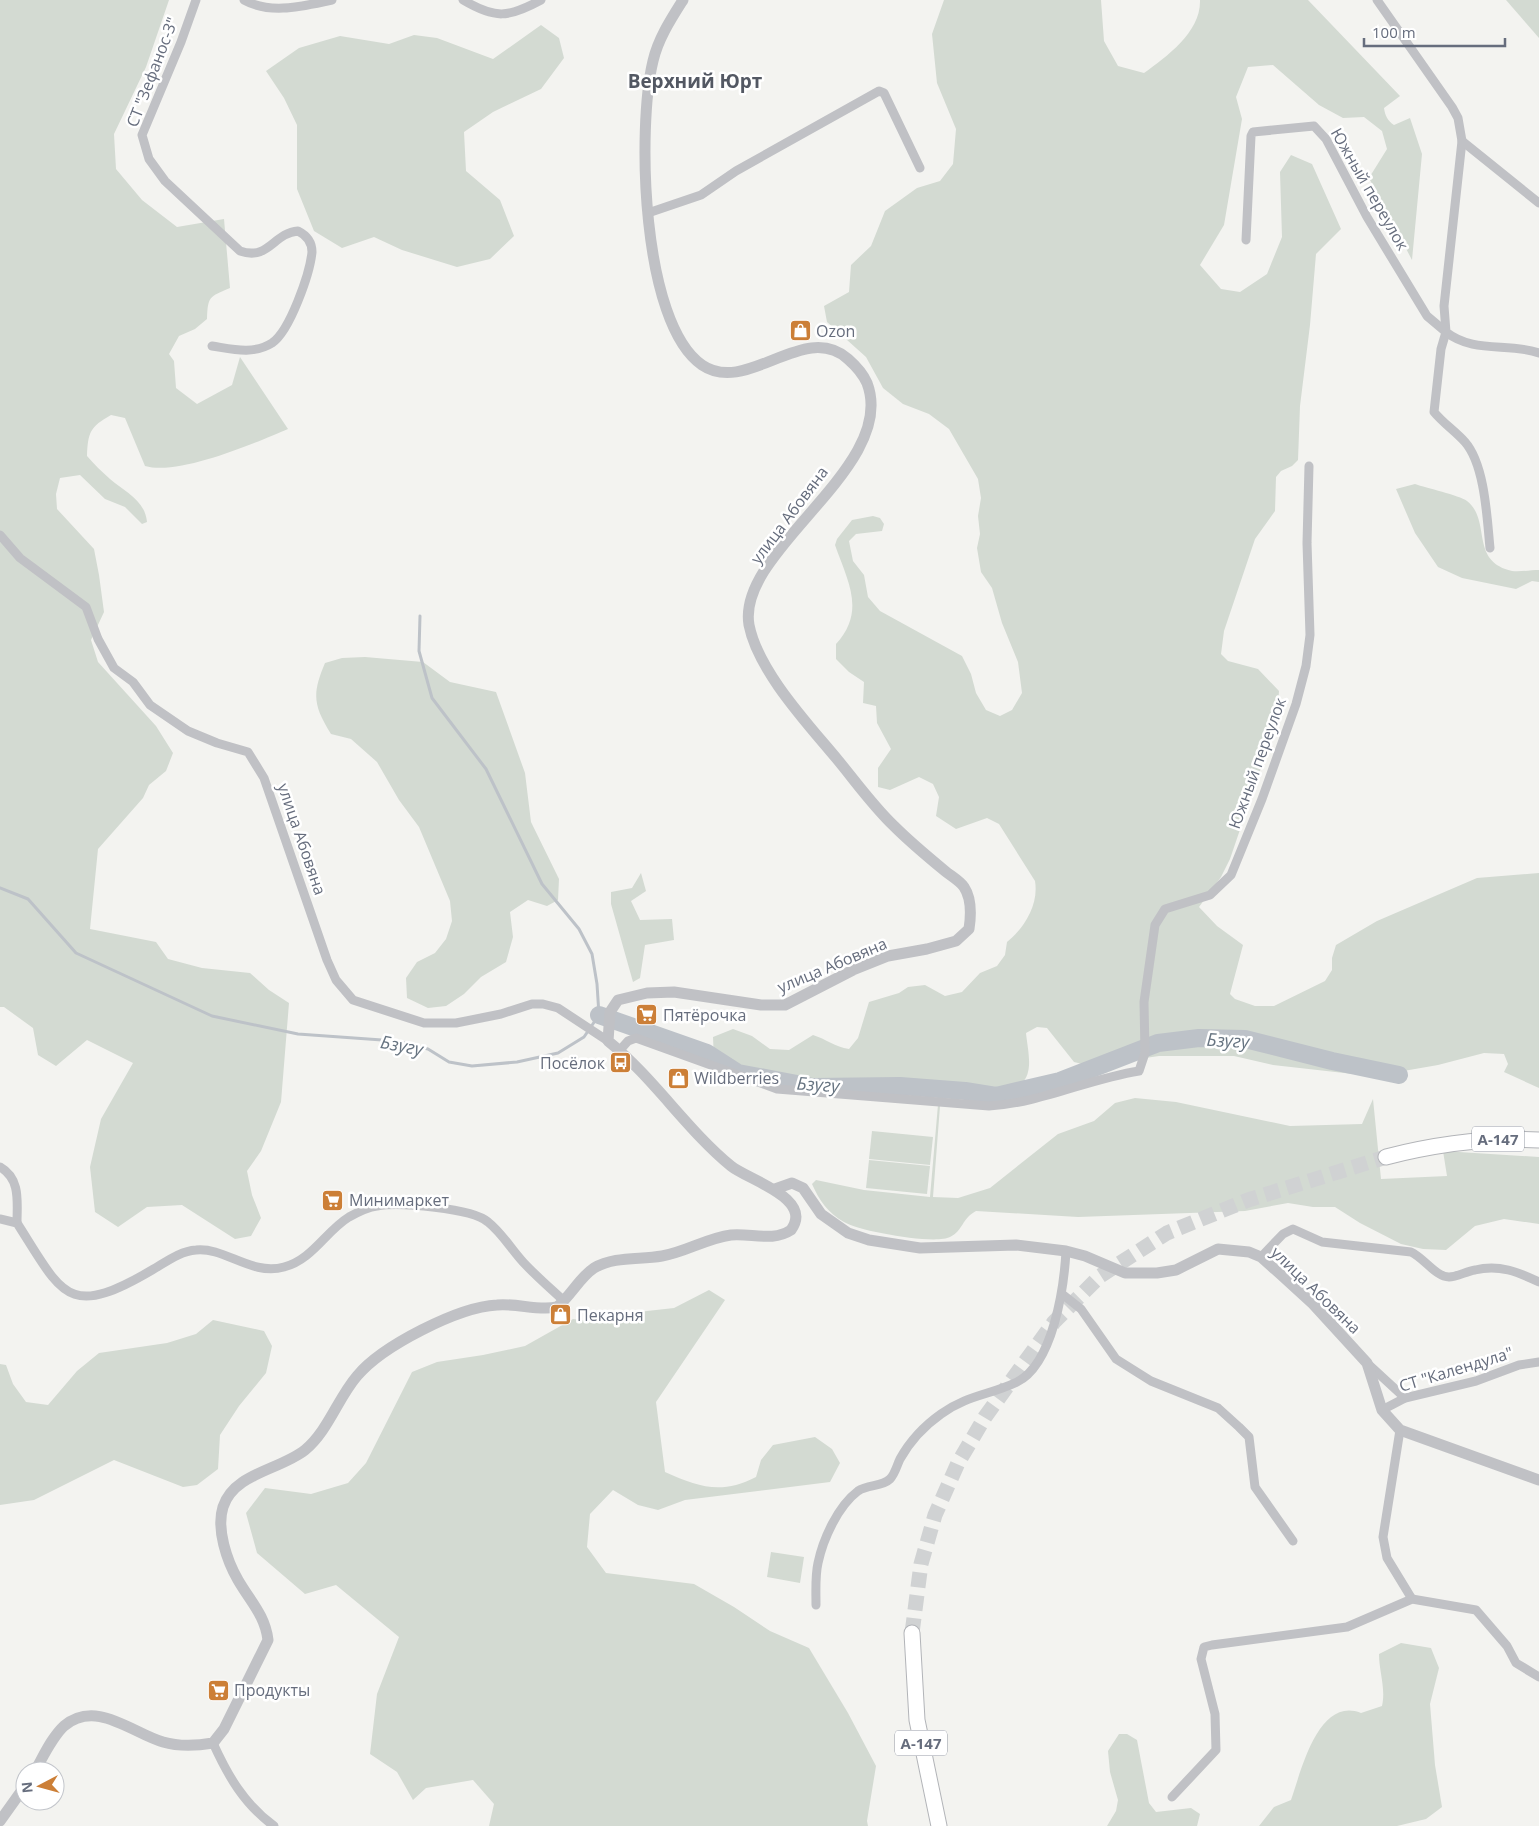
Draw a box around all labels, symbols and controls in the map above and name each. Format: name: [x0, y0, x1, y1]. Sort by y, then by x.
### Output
street label: СТ "Зефанос-3": [121, 14, 183, 130]
scale bar: [1364, 15, 1505, 47]
text: 100 m: [1372, 22, 1416, 42]
district label: Верхний Юрт: [628, 68, 763, 94]
street label: Южный переулок: [1326, 124, 1414, 255]
shop icon: Ozon: [788, 319, 812, 343]
place label: Ozon: [816, 320, 855, 342]
street label: улица Абовяна: [745, 462, 833, 568]
street label: Южный переулок: [1223, 694, 1291, 832]
street label: улица Абовяна: [273, 780, 331, 898]
street label: улица Абовяна: [774, 932, 890, 998]
supermarket icon: Пятёрочка: [635, 1003, 659, 1027]
place label: Пятёрочка: [663, 1004, 746, 1026]
water label: Бзугу: [1206, 1027, 1252, 1053]
water label: Бзугу: [379, 1029, 427, 1061]
bus stop icon: Посёлок: [609, 1051, 633, 1075]
place label: Посёлок: [540, 1052, 606, 1074]
shop icon: Wildberries: [666, 1066, 690, 1090]
place label: Wildberries: [694, 1067, 779, 1089]
water label: Бзугу: [796, 1071, 842, 1098]
road number: А-147: [1472, 1126, 1524, 1152]
supermarket icon: Минимаркет: [321, 1188, 345, 1212]
place label: Минимаркет: [349, 1189, 450, 1211]
street label: улица Абовяна: [1266, 1242, 1366, 1338]
shop icon: Пекарня: [549, 1303, 573, 1327]
place label: Пекарня: [577, 1304, 644, 1326]
street label: СТ "Календула": [1396, 1341, 1516, 1397]
supermarket icon: Продукты: [206, 1678, 230, 1702]
place label: Продукты: [234, 1679, 310, 1701]
road number: А-147: [895, 1730, 947, 1756]
north arrow: [15, 1761, 65, 1811]
text: N: [17, 1781, 37, 1794]

